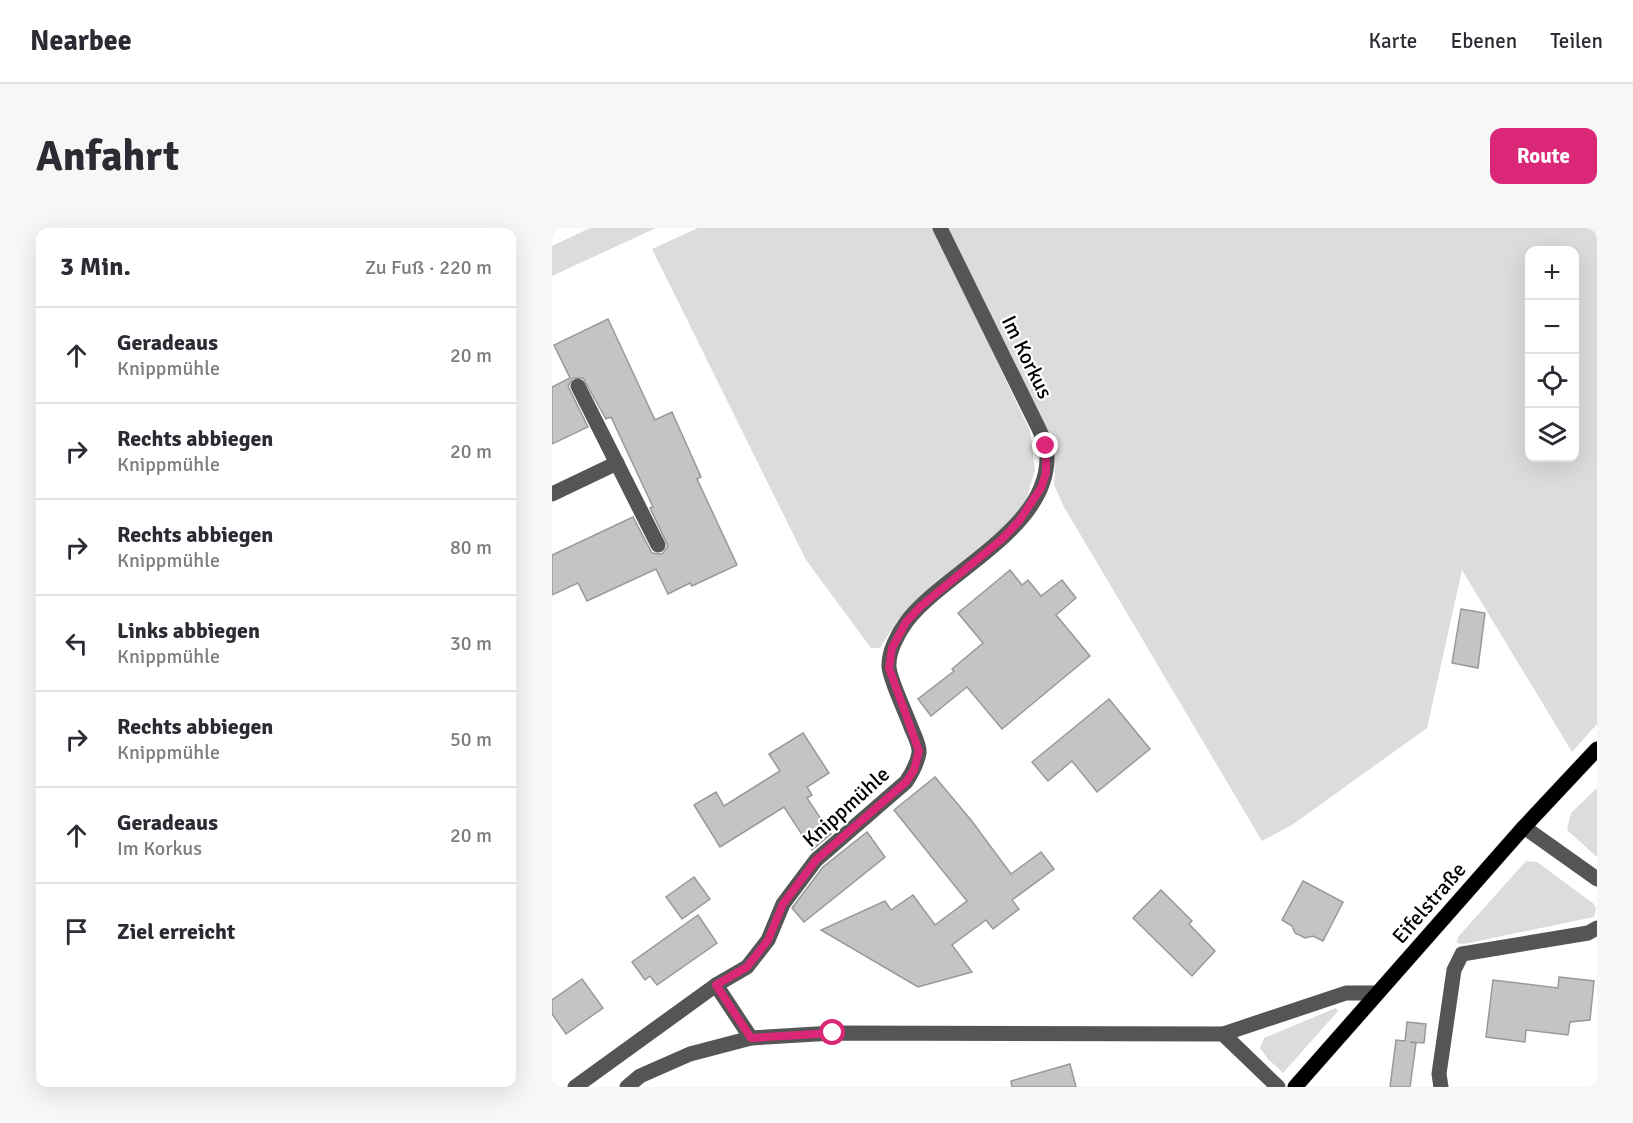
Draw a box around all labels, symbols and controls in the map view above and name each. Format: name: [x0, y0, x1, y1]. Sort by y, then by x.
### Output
text: Nearbee: [30, 24, 132, 58]
text: Karte: [1368, 28, 1417, 54]
text: Ebenen: [1450, 28, 1517, 54]
text: Teilen: [1550, 28, 1603, 54]
button: Route: [1490, 128, 1597, 184]
text: Anfahrt: [36, 131, 179, 182]
map controls: [1525, 246, 1579, 462]
button: +: [1525, 246, 1579, 300]
text: 3 Min.: [60, 251, 131, 283]
text: Zu Fuß · 220 m: [365, 255, 492, 280]
button: −: [1525, 300, 1579, 354]
street label: Im Korkus: [996, 311, 1058, 403]
text: Geradeaus: [117, 329, 218, 356]
icon: ahead: [60, 339, 93, 372]
text: 20 m: [450, 343, 492, 368]
button: locate: [1525, 354, 1579, 408]
text: Knippmühle: [117, 356, 220, 381]
button: layers: [1525, 408, 1579, 462]
text: Rechts abbiegen: [117, 425, 273, 452]
route end: [1032, 432, 1058, 458]
icon: right: [60, 435, 93, 468]
text: 20 m: [450, 439, 492, 464]
text: Knippmühle: [117, 452, 220, 477]
text: Rechts abbiegen: [117, 521, 273, 548]
icon: right: [60, 531, 93, 564]
text: 80 m: [450, 535, 492, 560]
text: Knippmühle: [117, 548, 220, 573]
text: Links abbiegen: [117, 617, 260, 644]
icon: left: [60, 627, 93, 660]
text: 30 m: [450, 631, 492, 656]
text: Knippmühle: [117, 644, 220, 669]
text: Rechts abbiegen: [117, 713, 273, 740]
icon: right: [60, 723, 93, 756]
text: 50 m: [450, 727, 492, 752]
text: Knippmühle: [117, 740, 220, 765]
street label: Knippmühle: [797, 761, 895, 853]
text: Geradeaus: [117, 809, 218, 836]
icon: ahead: [60, 819, 93, 852]
text: 20 m: [450, 823, 492, 848]
text: Im Korkus: [117, 836, 202, 861]
street label: Eifelstraße: [1387, 857, 1471, 949]
icon: arrive: [60, 915, 93, 948]
text: Ziel erreicht: [117, 918, 235, 945]
route start: [819, 1019, 845, 1045]

